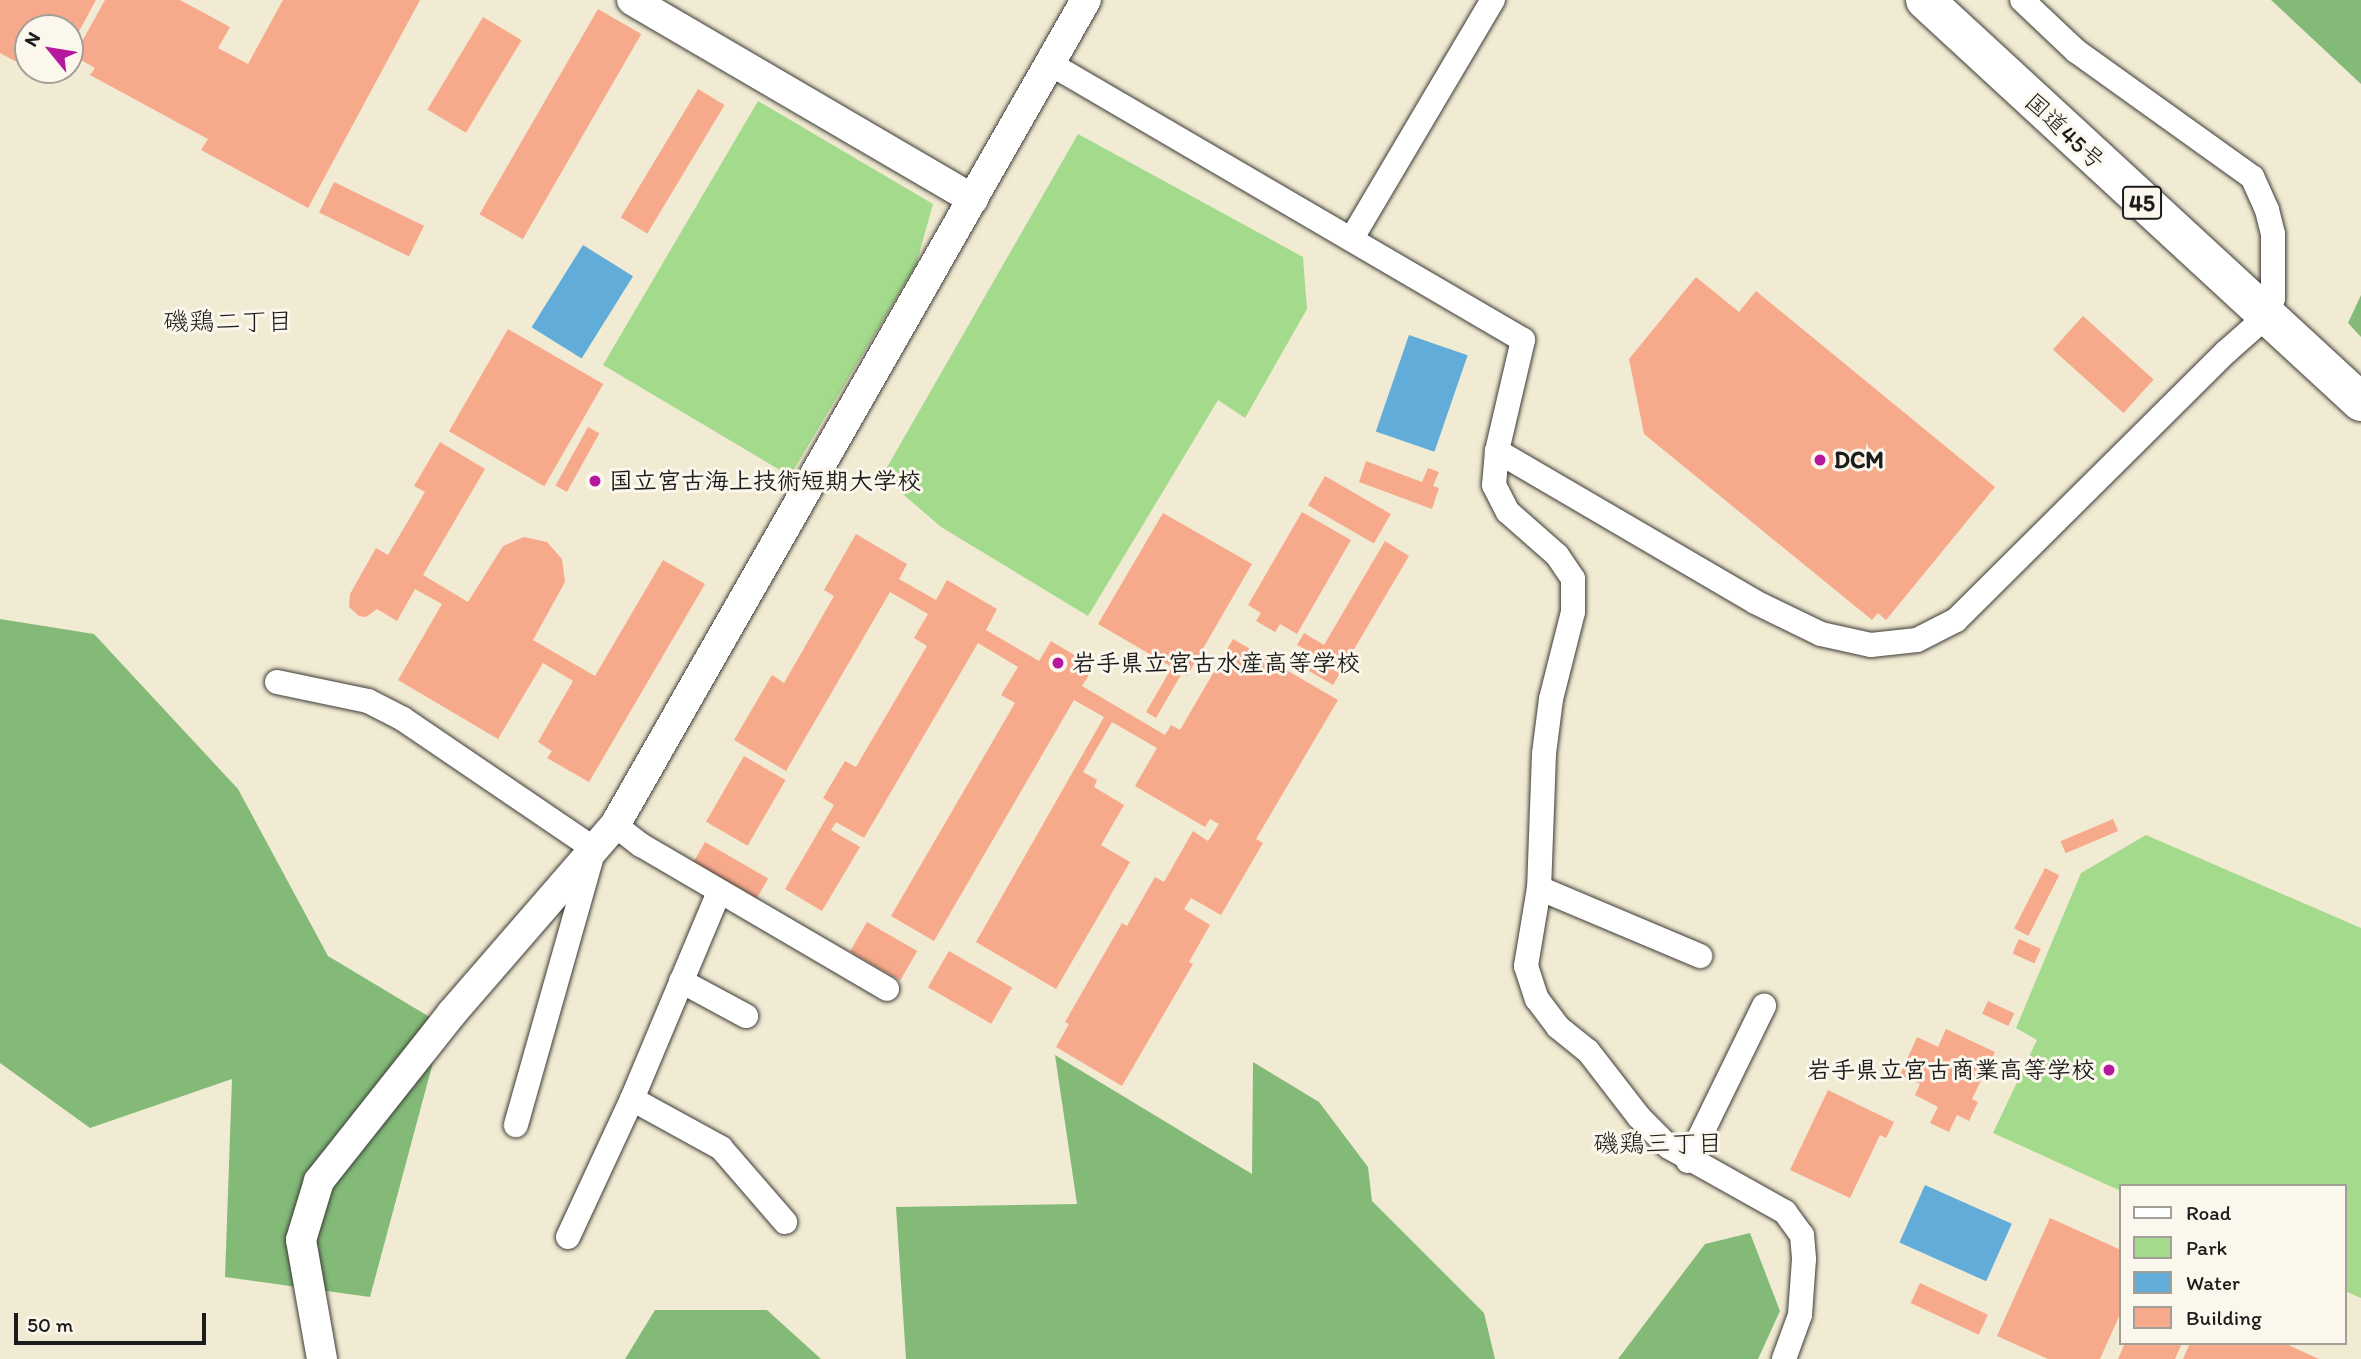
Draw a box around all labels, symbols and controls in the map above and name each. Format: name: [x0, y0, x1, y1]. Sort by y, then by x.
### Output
north arrow: [14, 14, 84, 84]
text: N: [19, 28, 45, 51]
street label: 国道45号: [2019, 87, 2111, 175]
road number: 45: [2121, 184, 2163, 222]
district label: 磯鶏二丁目: [163, 306, 293, 338]
place label: DCM: [1834, 446, 1884, 474]
marker: DCM: [1812, 452, 1828, 468]
place label: 国立宮古海上技術短期大学校: [609, 467, 921, 495]
marker: 国立宮古海上技術短期大学校: [587, 473, 603, 489]
place label: 岩手県立宮古水産高等学校: [1072, 649, 1360, 677]
marker: 岩手県立宮古水産高等学校: [1050, 655, 1066, 671]
place label: 岩手県立宮古商業高等学校: [1807, 1056, 2095, 1084]
marker: 岩手県立宮古商業高等学校: [2101, 1062, 2117, 1078]
district label: 磯鶏三丁目: [1593, 1128, 1723, 1160]
legend: [2120, 1184, 2347, 1345]
text: Road: [2186, 1200, 2231, 1225]
text: Park: [2186, 1235, 2227, 1260]
text: Water: [2186, 1270, 2240, 1295]
scale bar: [18, 1300, 210, 1344]
text: Building: [2186, 1305, 2262, 1330]
text: 50 m: [27, 1312, 73, 1337]

